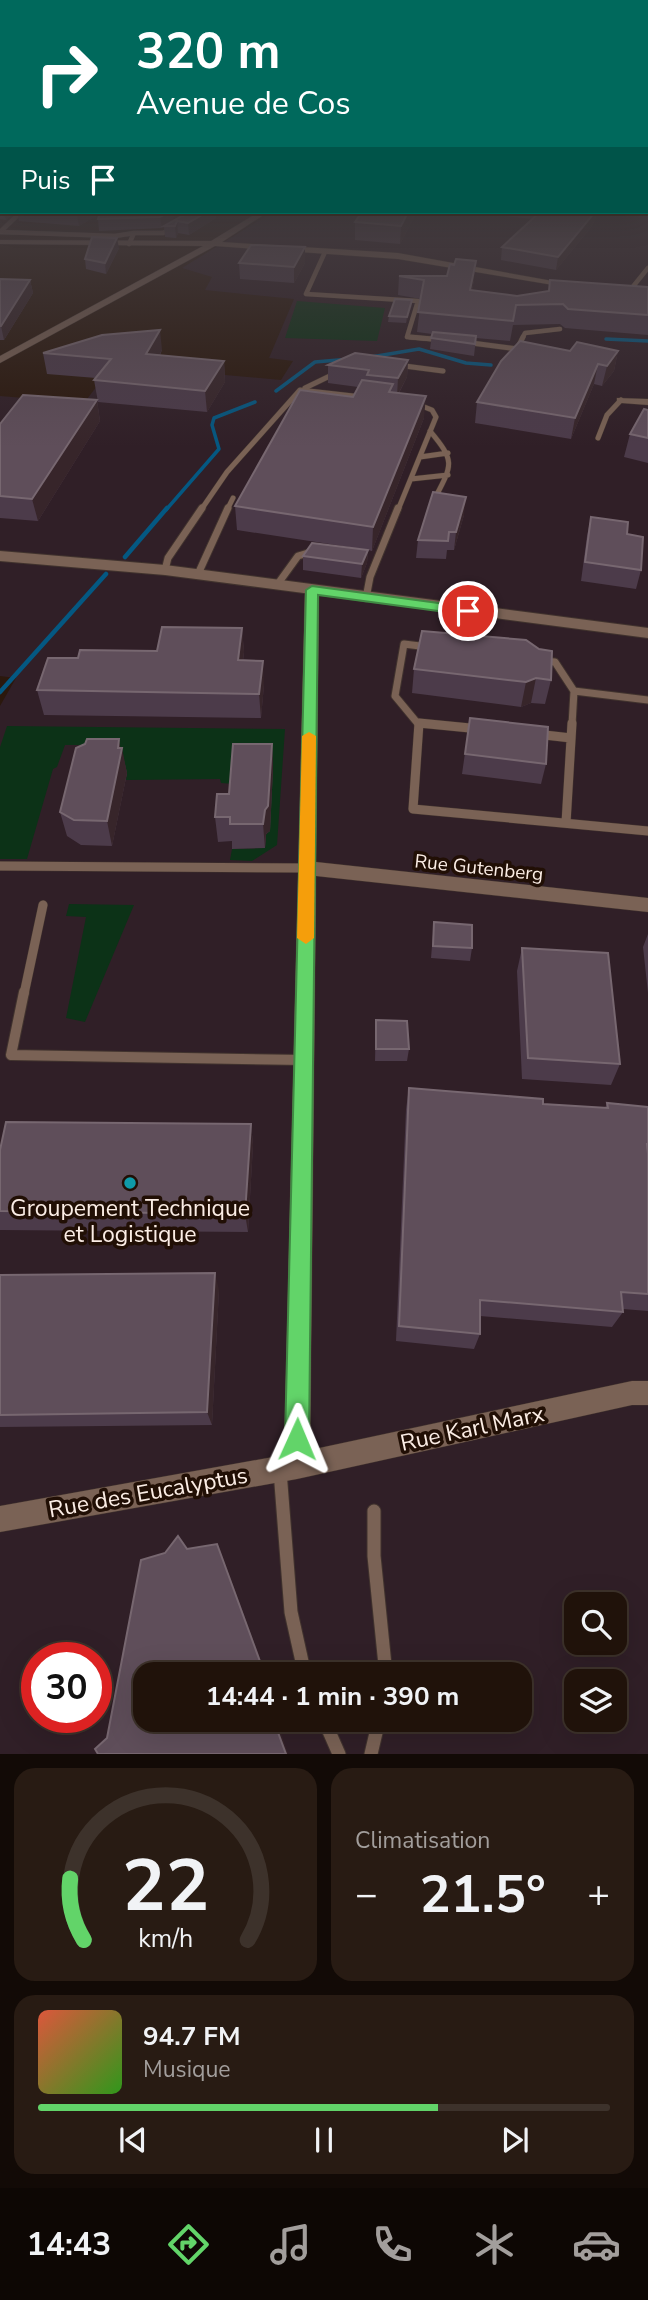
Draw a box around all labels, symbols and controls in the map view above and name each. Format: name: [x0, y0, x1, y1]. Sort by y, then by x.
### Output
text: 320 m: [136, 18, 280, 85]
icon: right: [21, 28, 112, 119]
text: Avenue de Cos: [136, 82, 351, 125]
icon: arrive: [84, 161, 122, 199]
text: Puis: [21, 163, 70, 198]
pin: [438, 581, 498, 641]
icon: arrive: [449, 592, 487, 630]
street label: Rue Gutenberg: [413, 848, 545, 888]
marker: Groupement Technique et Logistique: [122, 1175, 138, 1191]
place label: Groupement Technique et Logistique: [10, 1193, 250, 1250]
street label: Rue Karl Marx: [397, 1398, 547, 1459]
position arrow: [260, 1402, 334, 1476]
street label: Rue des Eucalyptus: [46, 1460, 250, 1525]
map controls: [564, 1592, 627, 1732]
button: search: [564, 1592, 627, 1655]
speed limit sign: 30: [21, 1642, 112, 1733]
button: layers: [564, 1669, 627, 1732]
text: 14:44 · 1 min · 390 m: [206, 1679, 459, 1714]
text: Climatisation: [355, 1825, 490, 1856]
text: 22: [122, 1837, 209, 1937]
text: 21.5°: [419, 1859, 546, 1930]
text: −: [355, 1869, 378, 1920]
text: +: [587, 1869, 610, 1920]
text: km/h: [138, 1922, 193, 1956]
text: 94.7 FM: [143, 2019, 240, 2054]
text: Musique: [143, 2054, 231, 2085]
icon: previous: [114, 2121, 152, 2159]
icon: pause: [305, 2121, 343, 2159]
icon: next: [496, 2121, 534, 2159]
icon: directions: [164, 2220, 213, 2269]
icon: music: [266, 2220, 315, 2269]
icon: phone: [368, 2220, 417, 2269]
icon: climate: [470, 2220, 519, 2269]
icon: car: [572, 2220, 621, 2269]
text: 14:43: [27, 2223, 111, 2266]

